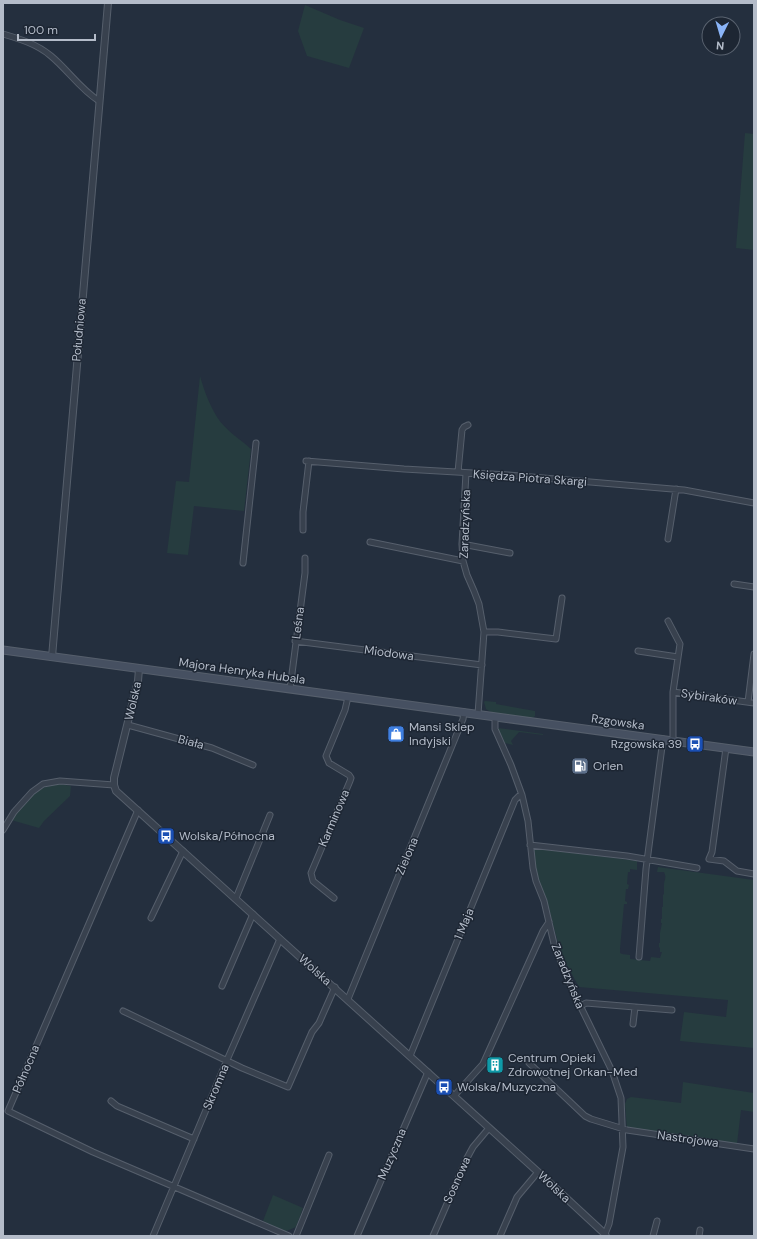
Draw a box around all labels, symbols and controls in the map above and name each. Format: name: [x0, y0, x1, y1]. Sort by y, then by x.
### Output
scale bar: [18, 16, 95, 42]
north arrow: [701, 16, 741, 56]
text: 100 m: [24, 22, 58, 38]
text: N: [716, 39, 725, 53]
street label: Południowa: [68, 298, 90, 362]
street label: Księdza Piotra Skargi: [472, 466, 588, 490]
street label: Zaradzyńska: [456, 489, 474, 559]
street label: Leśna: [288, 606, 308, 640]
street label: Miodowa: [363, 642, 415, 664]
street label: Majora Henryka Hubala: [178, 654, 306, 688]
street label: Wolska: [121, 680, 145, 722]
street label: Sybiraków: [680, 685, 738, 709]
street label: Rzgowska: [590, 710, 646, 734]
place label: Mansi Sklep Indyjski: [409, 719, 475, 749]
shop icon: Mansi Sklep Indyjski: [386, 724, 406, 744]
street label: Biała: [176, 731, 206, 753]
bus stop icon: Rzgowska 39: [685, 734, 705, 754]
place label: Rzgowska 39: [611, 736, 682, 752]
fuel station icon: Orlen: [570, 756, 590, 776]
place label: Orlen: [593, 758, 623, 774]
street label: Karminowa: [315, 787, 353, 849]
bus stop icon: Wolska/Północna: [156, 826, 176, 846]
place label: Wolska/Północna: [179, 828, 275, 844]
street label: Zielona: [392, 835, 422, 877]
street label: 1 Maja: [450, 906, 478, 942]
street label: Zaradzyńska: [548, 941, 588, 1011]
street label: Wolska: [295, 951, 335, 989]
street label: Północna: [9, 1042, 43, 1096]
place label: Centrum Opieki Zdrowotnej Orkan-Med: [508, 1050, 638, 1080]
building icon: Centrum Opieki Zdrowotnej Orkan-Med: [485, 1055, 505, 1075]
street label: Skromna: [199, 1062, 233, 1112]
bus stop icon: Wolska/Muzyczna: [434, 1077, 454, 1097]
place label: Wolska/Muzyczna: [457, 1079, 556, 1095]
street label: Muzyczna: [374, 1126, 410, 1182]
street label: Nastrojowa: [656, 1127, 720, 1151]
street label: Sosnowa: [440, 1154, 474, 1206]
street label: Wolska: [534, 1168, 574, 1206]

